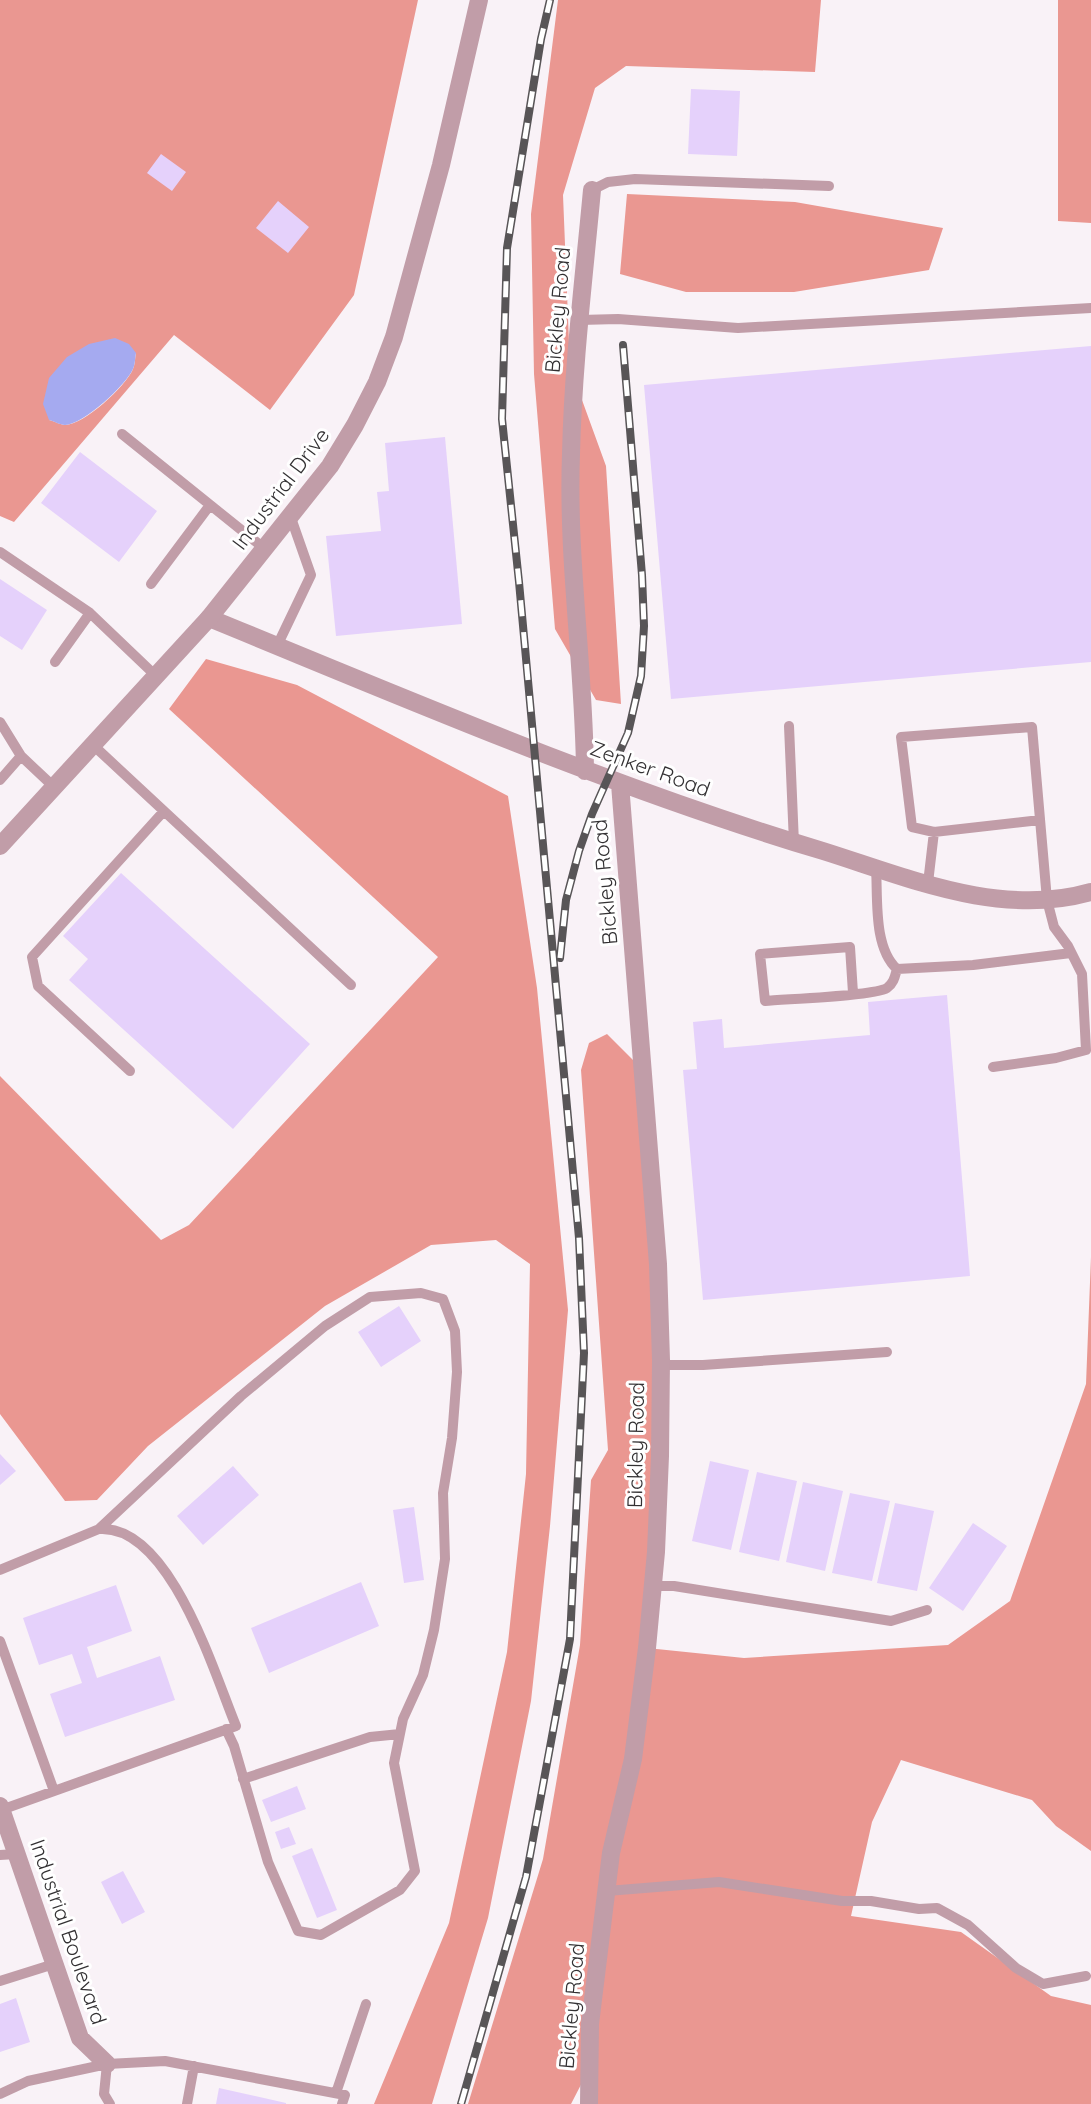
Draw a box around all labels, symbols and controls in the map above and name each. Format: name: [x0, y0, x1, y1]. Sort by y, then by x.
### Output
street label: Bickley Road: [539, 246, 575, 374]
street label: Industrial Drive: [226, 422, 334, 554]
street label: Zenker Road: [587, 734, 714, 802]
street label: Bickley Road: [586, 818, 622, 946]
street label: Bickley Road: [621, 1382, 649, 1508]
street label: Industrial Boulevard: [25, 1836, 113, 2028]
street label: Bickley Road: [553, 1942, 589, 2070]

